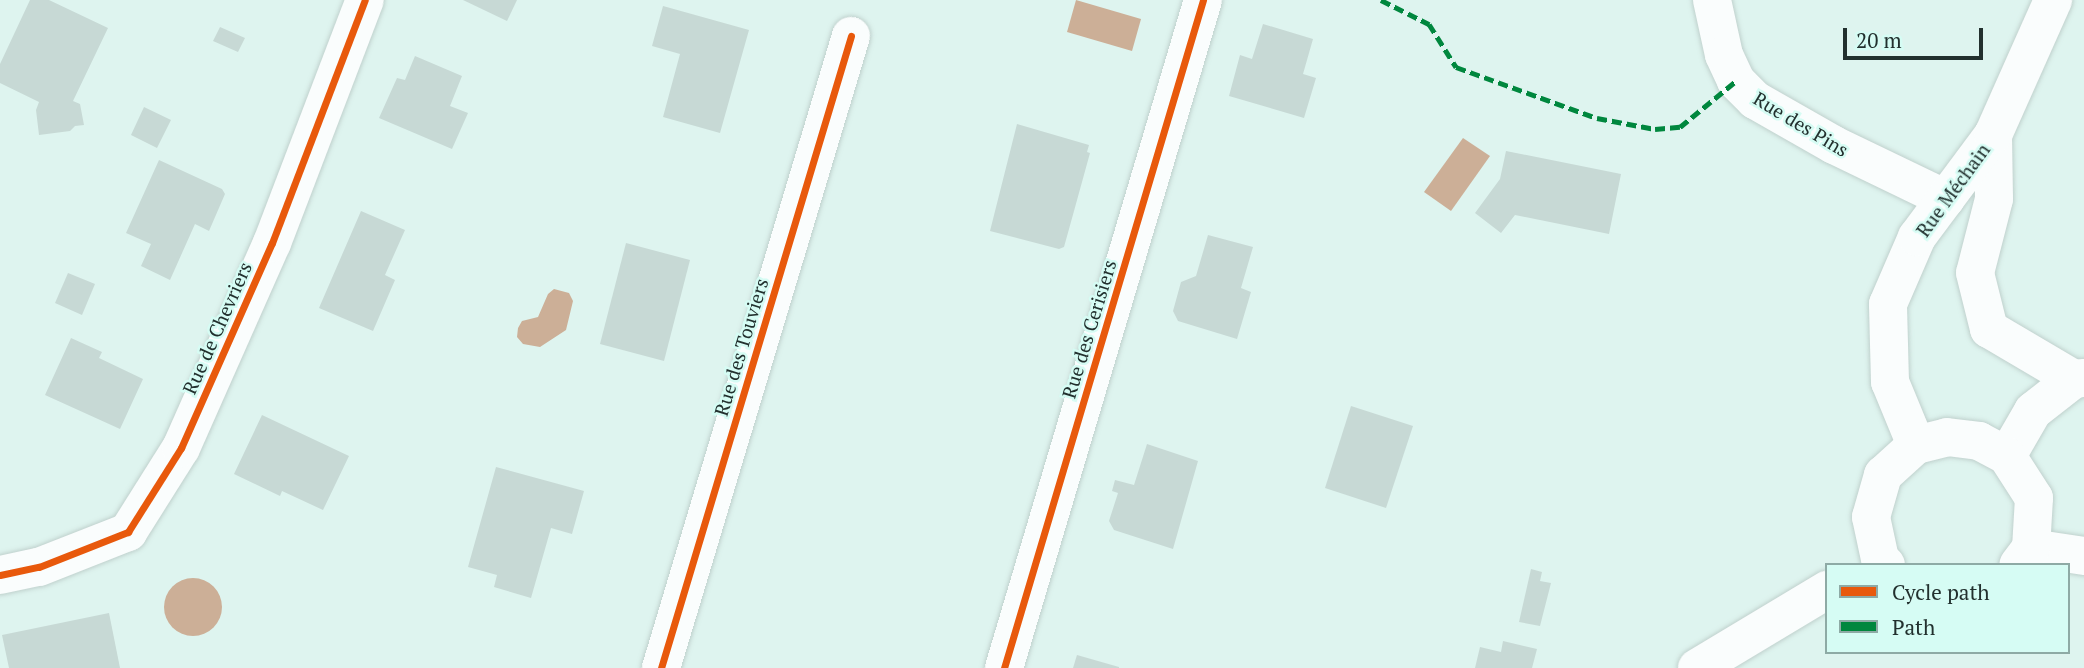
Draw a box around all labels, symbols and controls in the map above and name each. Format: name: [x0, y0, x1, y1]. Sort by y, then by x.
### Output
scale bar: [1846, 14, 1986, 58]
text: 20 m: [1856, 26, 1902, 54]
street label: Rue des Pins: [1749, 87, 1853, 161]
street label: Rue Méchain: [1912, 139, 1994, 241]
street label: Rue des Cerisiers: [1057, 257, 1121, 401]
street label: Rue de Chevriers: [178, 258, 256, 398]
street label: Rue des Touviers: [709, 276, 773, 418]
legend: [1825, 563, 2070, 654]
text: Cycle path: [1892, 578, 1990, 606]
text: Path: [1892, 613, 1935, 641]

